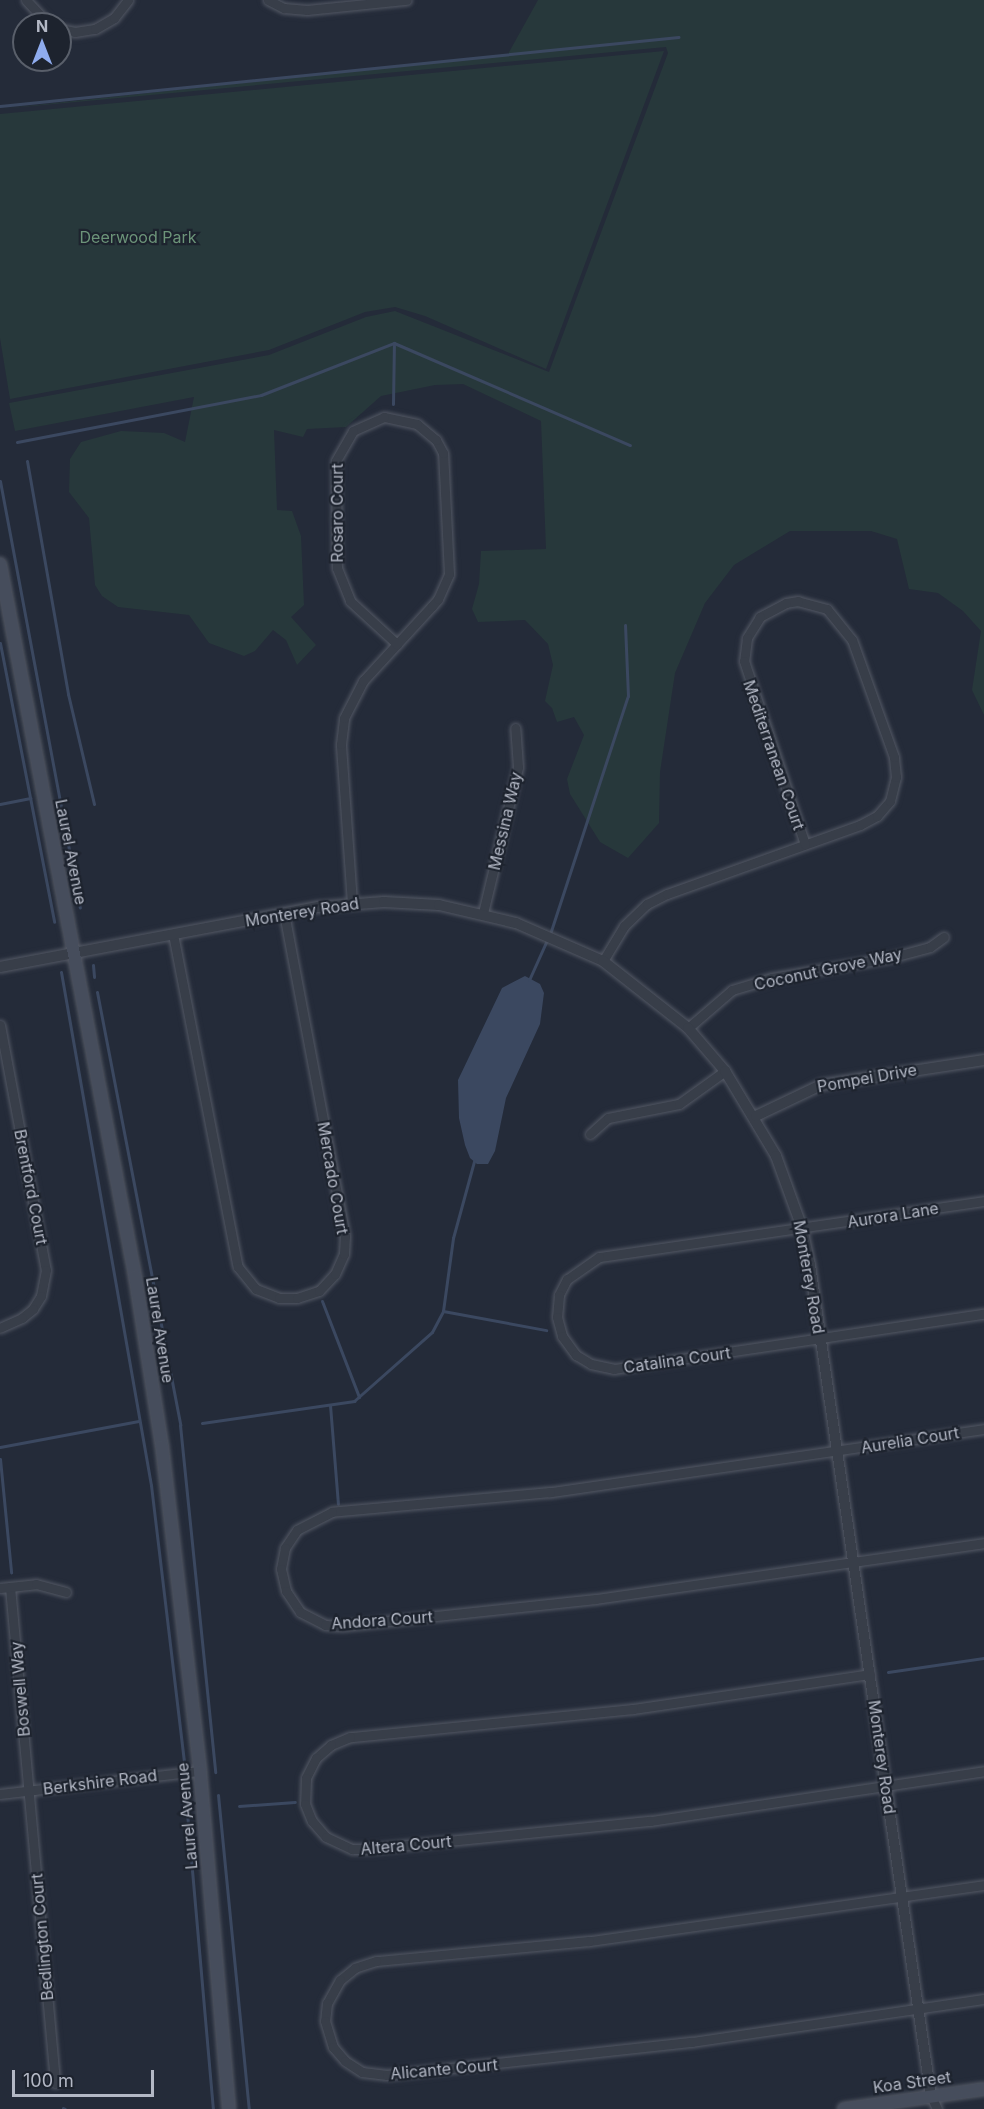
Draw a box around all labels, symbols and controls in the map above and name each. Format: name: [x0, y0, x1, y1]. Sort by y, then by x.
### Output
north arrow: [12, 12, 72, 72]
text: N: [36, 16, 48, 36]
park label: Deerwood Park: [80, 227, 196, 247]
street label: Rosaro Court: [327, 463, 347, 563]
street label: Mediterranean Court: [739, 678, 809, 832]
street label: Messina Way: [484, 770, 526, 872]
street label: Laurel Avenue: [51, 798, 91, 906]
street label: Monterey Road: [244, 894, 360, 930]
street label: Coconut Grove Way: [752, 944, 904, 994]
street label: Pompei Drive: [816, 1060, 918, 1096]
street label: Mercado Court: [314, 1120, 352, 1236]
street label: Brentford Court: [10, 1128, 52, 1246]
street label: Aurora Lane: [846, 1198, 940, 1232]
street label: Monterey Road: [790, 1219, 828, 1335]
street label: Laurel Avenue: [142, 1276, 178, 1384]
street label: Catalina Court: [622, 1343, 732, 1377]
street label: Aurelia Court: [860, 1423, 960, 1457]
street label: Andora Court: [331, 1607, 433, 1633]
street label: Boswell Way: [6, 1641, 34, 1737]
street label: Monterey Road: [865, 1699, 899, 1815]
street label: Laurel Avenue: [173, 1762, 201, 1870]
street label: Berkshire Road: [42, 1765, 158, 1799]
street label: Altera Court: [360, 1831, 452, 1859]
street label: Bedlington Court: [27, 1873, 57, 2001]
street label: Alicante Court: [390, 2055, 498, 2083]
scale bar: [15, 2058, 158, 2096]
street label: Koa Street: [872, 2067, 952, 2097]
text: 100 m: [23, 2070, 74, 2091]

